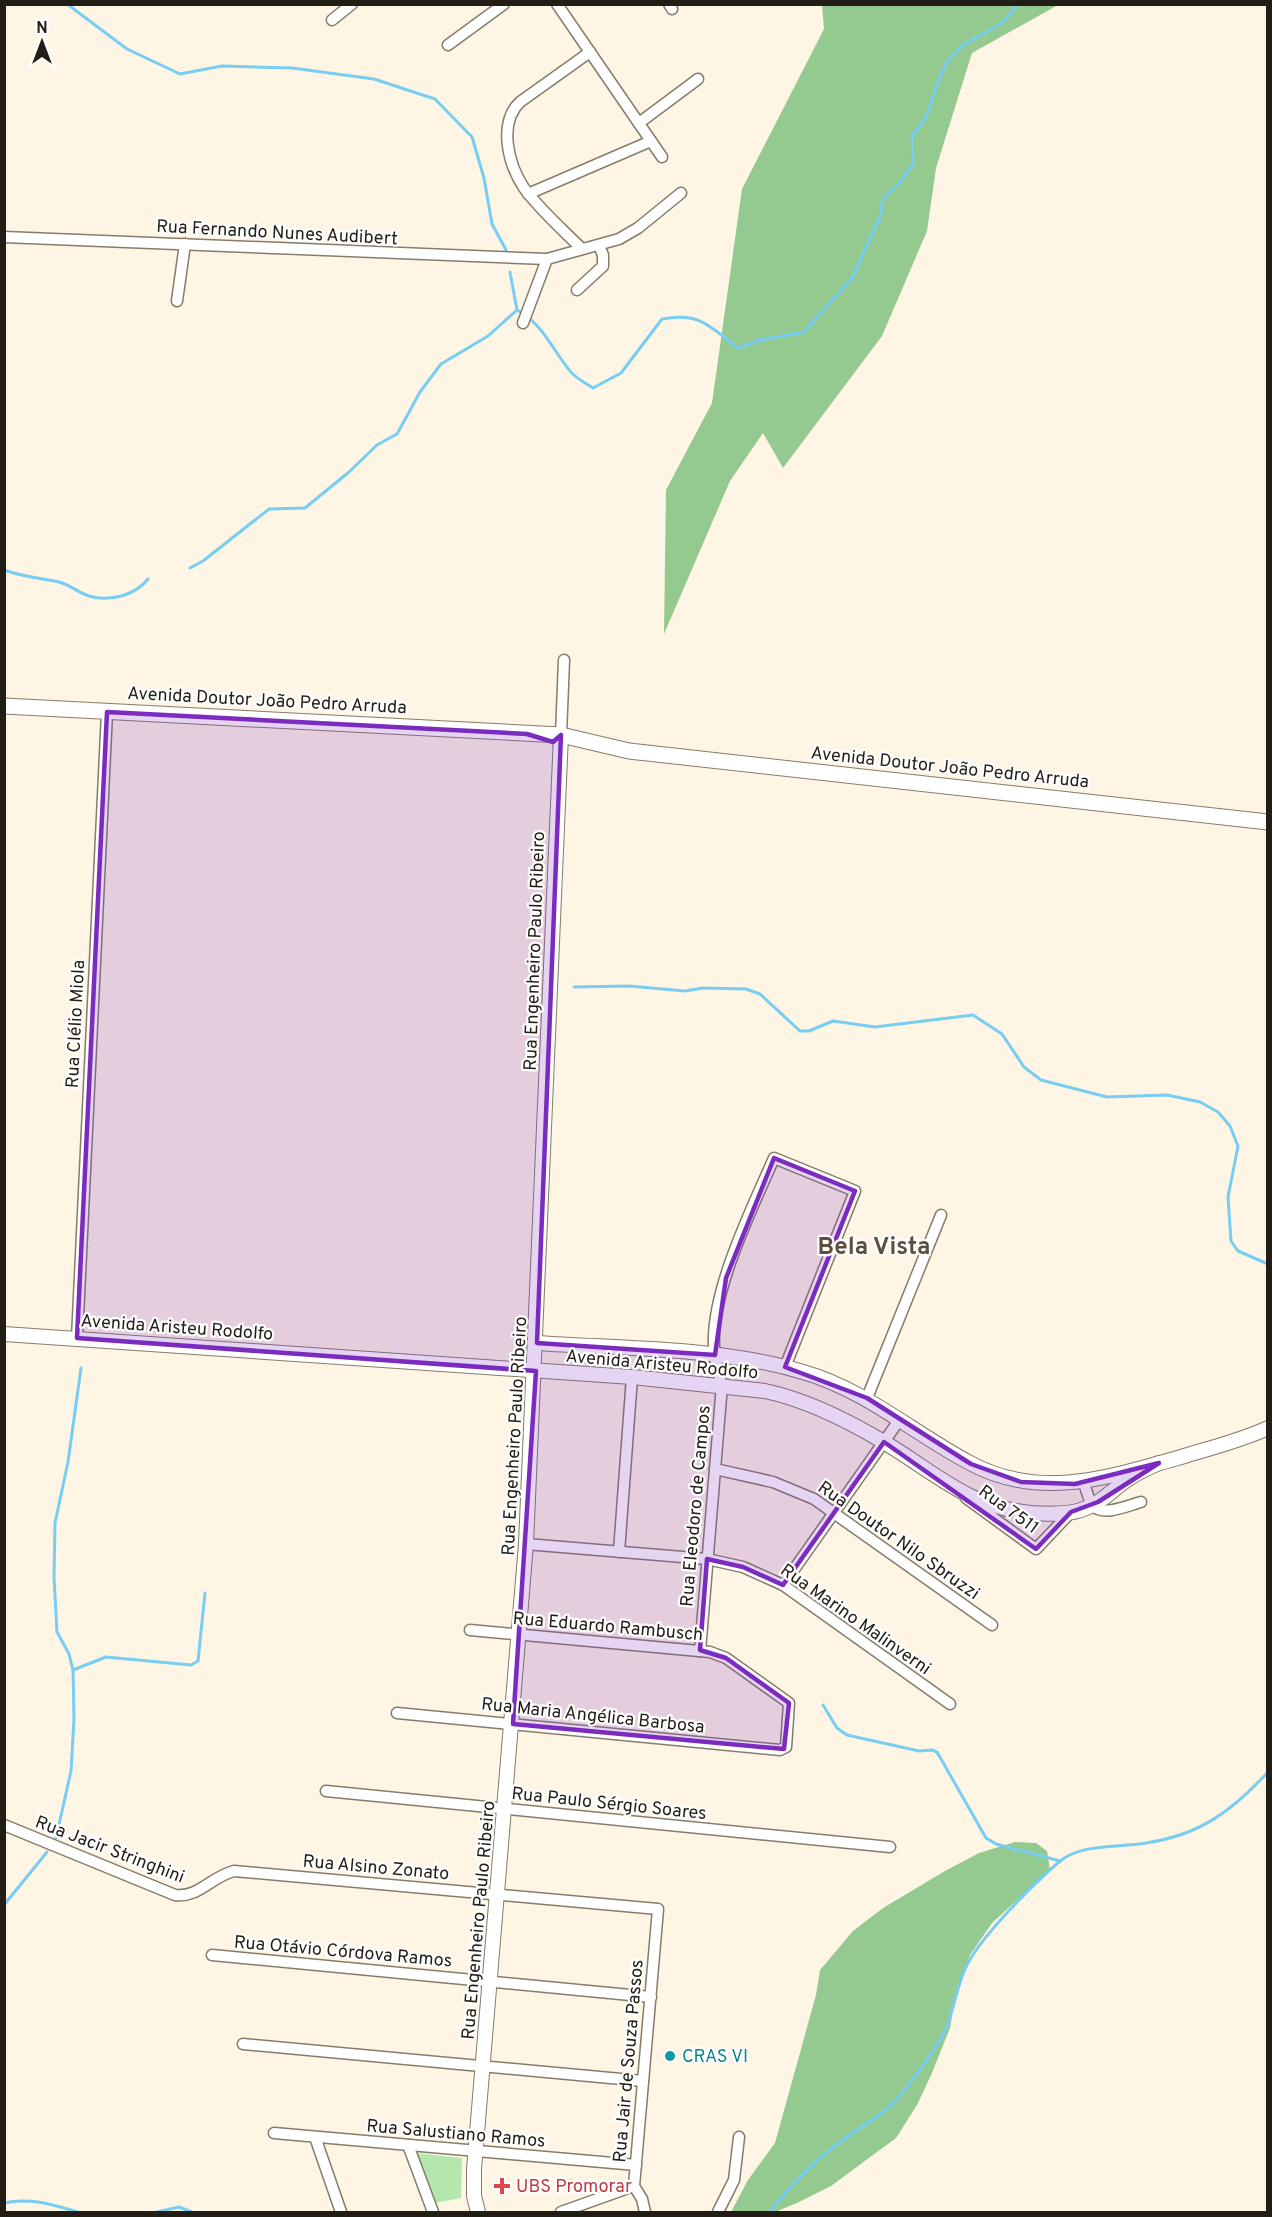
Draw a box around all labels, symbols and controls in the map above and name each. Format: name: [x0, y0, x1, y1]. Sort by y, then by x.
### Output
north arrow: [12, 12, 72, 72]
text: N: [36, 19, 48, 39]
street label: Rua Fernando Nunes Audibert: [156, 216, 398, 251]
street label: Avenida Doutor João Pedro Arruda: [127, 683, 407, 720]
street label: Avenida Doutor João Pedro Arruda: [810, 742, 1090, 795]
street label: Rua Engenheiro Paulo Ribeiro: [520, 831, 551, 1071]
street label: Rua Clélio Miola: [62, 959, 91, 1089]
district label: Bela Vista: [818, 1233, 930, 1263]
street label: Avenida Aristeu Rodolfo: [80, 1310, 274, 1347]
street label: Rua Engenheiro Paulo Ribeiro: [498, 1316, 533, 1556]
street label: Avenida Aristeu Rodolfo: [565, 1346, 759, 1385]
street label: Rua Eleodoro de Campos: [676, 1405, 717, 1608]
street label: Rua Doutor Nilo Sbruzzi: [813, 1477, 984, 1606]
street label: Rua 7511: [973, 1481, 1043, 1540]
street label: Rua Marino Malinverni: [775, 1560, 935, 1681]
street label: Rua Eduardo Rambusch: [512, 1608, 704, 1647]
street label: Rua Maria Angélica Barbosa: [480, 1693, 706, 1740]
street label: Rua Paulo Sérgio Soares: [510, 1783, 707, 1826]
street label: Rua Engenheiro Paulo Ribeiro: [458, 1800, 501, 2041]
street label: Rua Jacir Stringhini: [32, 1811, 187, 1889]
street label: Rua Alsino Zonato: [302, 1851, 450, 1886]
street label: Rua Otávio Córdova Ramos: [233, 1931, 453, 1973]
street label: Rua Jair de Souza Passos: [609, 1959, 650, 2164]
place label: CRAS VI: [682, 2046, 748, 2069]
marker: CRAS VI: [663, 2049, 677, 2063]
street label: Rua Salustiano Ramos: [365, 2115, 546, 2154]
place label: UBS Promorar: [516, 2176, 632, 2199]
marker: UBS Promorar: [493, 2177, 511, 2195]

